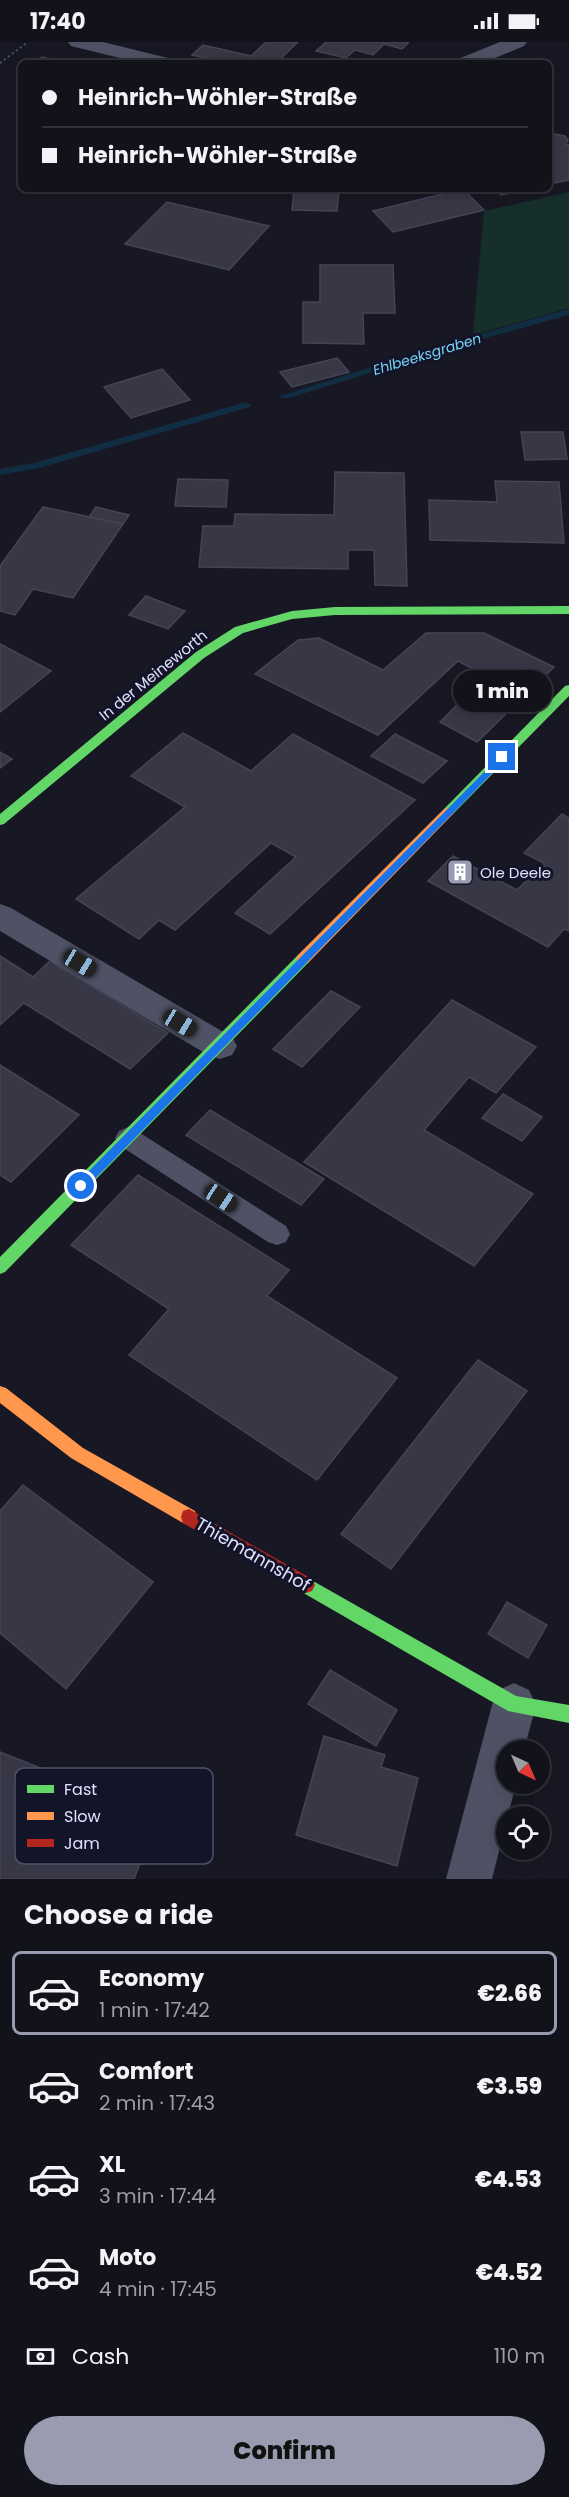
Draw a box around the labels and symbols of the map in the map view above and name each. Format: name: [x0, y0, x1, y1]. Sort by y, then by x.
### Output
water label: Ehlbeeksgraben: [370, 328, 484, 380]
street label: In der Meineworth: [94, 625, 212, 725]
callout: 1 min: [452, 670, 552, 712]
route end: [488, 743, 515, 770]
building icon: Ole Deele: [445, 857, 475, 887]
place label: Ole Deele: [480, 862, 551, 883]
car: [60, 946, 100, 980]
car: [160, 1006, 200, 1040]
route start: [67, 1172, 94, 1199]
car: [201, 1181, 241, 1215]
street label: Thiemannshof: [191, 1511, 315, 1597]
north arrow: [496, 1740, 550, 1794]
legend: [15, 1768, 213, 1864]
text: Fast: [64, 1778, 97, 1801]
text: Slow: [64, 1805, 101, 1828]
text: Jam: [64, 1832, 100, 1855]

